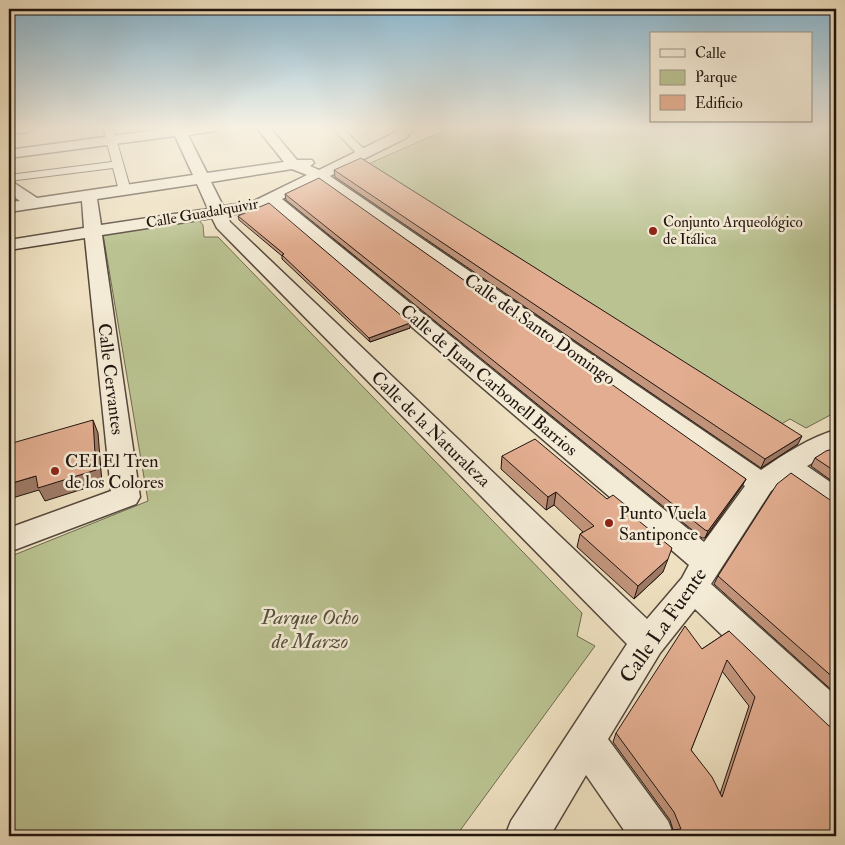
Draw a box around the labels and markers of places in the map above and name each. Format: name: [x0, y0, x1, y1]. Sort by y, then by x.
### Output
place label: Conjunto Arqueológico de Itálica: [663, 213, 803, 249]
marker: Conjunto Arqueológico de Itálica: [647, 225, 659, 237]
place label: CEI El Tren de los Colores: [65, 450, 164, 494]
marker: CEI El Tren de los Colores: [49, 465, 61, 477]
place label: Punto Vuela Santiponce: [619, 502, 707, 546]
marker: Punto Vuela Santiponce: [603, 517, 615, 529]

